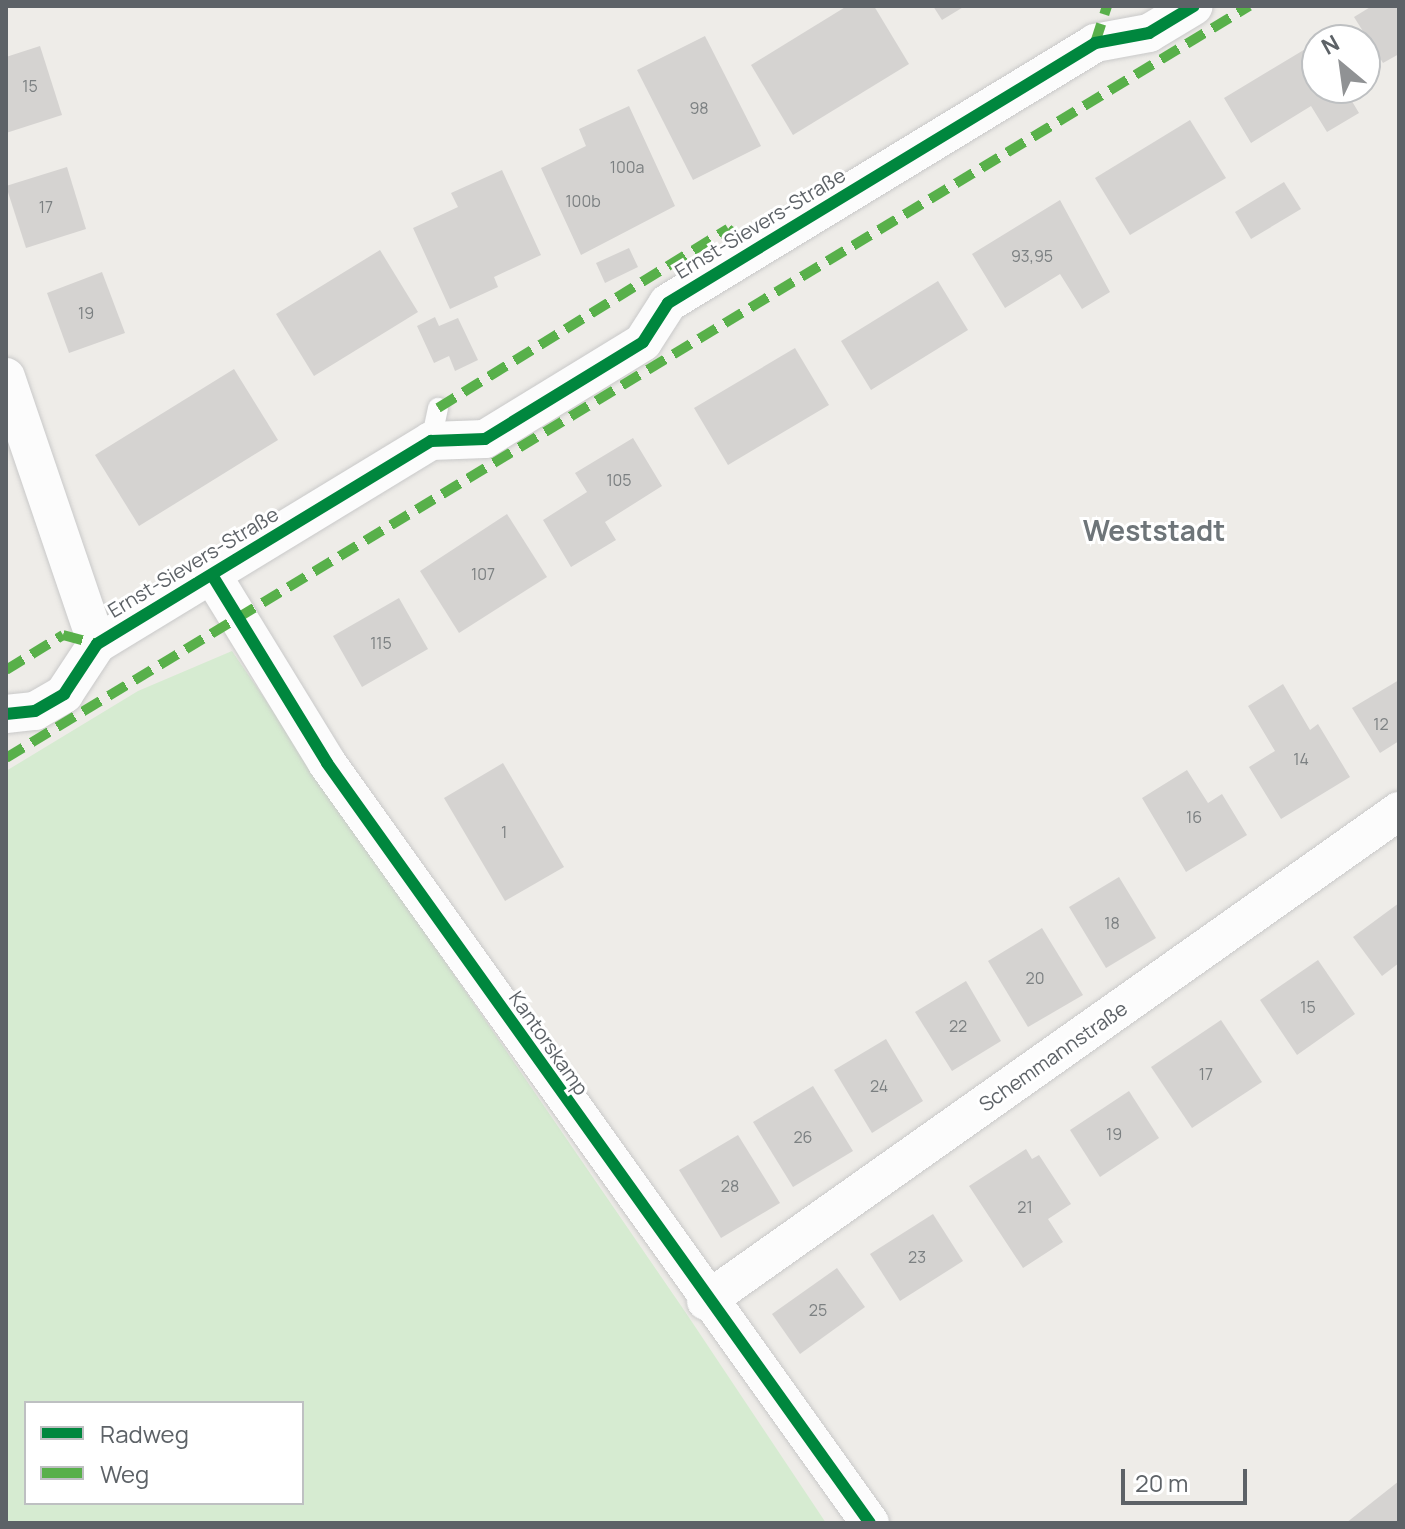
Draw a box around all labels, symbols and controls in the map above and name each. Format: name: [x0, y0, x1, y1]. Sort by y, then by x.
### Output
north arrow: [1301, 24, 1381, 104]
text: N: [1316, 28, 1345, 62]
house number: 15: [22, 76, 38, 96]
house number: 98: [689, 98, 709, 118]
house number: 100a: [610, 157, 644, 177]
street label: Ernst-Sievers-Straße: [670, 163, 850, 283]
house number: 100b: [565, 191, 601, 211]
house number: 17: [39, 197, 53, 217]
house number: 93,95: [1011, 246, 1053, 266]
house number: 19: [78, 303, 94, 323]
house number: 105: [606, 470, 632, 490]
street label: Ernst-Sievers-Straße: [103, 502, 283, 622]
district label: Weststadt: [1083, 513, 1225, 547]
house number: 107: [471, 564, 495, 584]
house number: 115: [370, 633, 392, 653]
house number: 12: [1373, 714, 1389, 734]
house number: 14: [1293, 749, 1309, 769]
house number: 16: [1186, 807, 1202, 827]
house number: 1: [501, 822, 507, 842]
house number: 18: [1104, 913, 1120, 933]
house number: 20: [1026, 968, 1044, 988]
street label: Kantorskamp: [504, 986, 594, 1100]
street label: Schemmannstraße: [974, 996, 1132, 1116]
house number: 15: [1300, 997, 1316, 1017]
house number: 22: [949, 1016, 967, 1036]
house number: 17: [1199, 1064, 1213, 1084]
house number: 24: [870, 1076, 888, 1096]
house number: 19: [1106, 1124, 1122, 1144]
house number: 26: [793, 1127, 813, 1147]
house number: 28: [721, 1176, 739, 1196]
house number: 21: [1017, 1197, 1033, 1217]
house number: 23: [908, 1247, 926, 1267]
house number: 25: [809, 1300, 827, 1320]
legend: [24, 1401, 304, 1505]
text: Radweg: [100, 1417, 189, 1450]
scale bar: [1125, 1453, 1251, 1503]
text: Weg: [100, 1457, 149, 1490]
text: 20 m: [1135, 1466, 1188, 1499]

